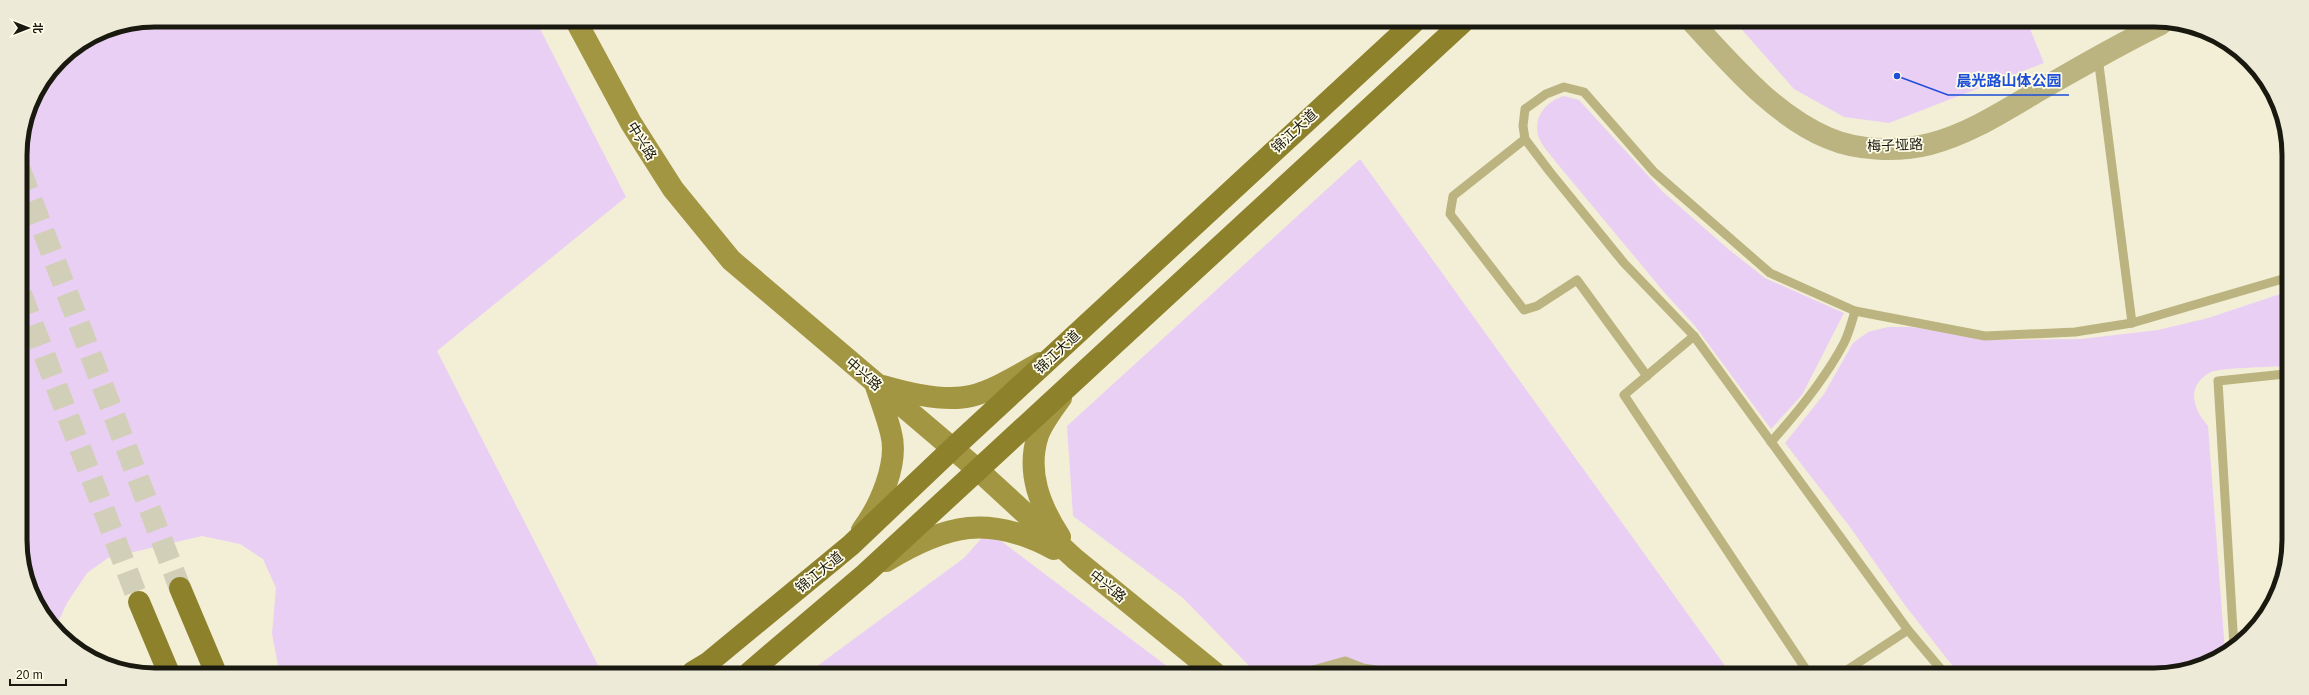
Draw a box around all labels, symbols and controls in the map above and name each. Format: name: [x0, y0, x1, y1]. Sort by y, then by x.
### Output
north arrow: [8, 8, 48, 48]
text: 北: [32, 23, 44, 34]
callout: 晨光路山体公园: [1948, 68, 2069, 95]
text: 晨光路山体公园: [1956, 72, 2062, 89]
street label: 锦江大道: [1268, 106, 1320, 156]
street label: 中兴路: [624, 119, 660, 163]
street label: 梅子垭路: [1867, 136, 1923, 154]
street label: 锦江大道: [1031, 327, 1083, 377]
street label: 中兴路: [843, 354, 885, 394]
street label: 锦江大道: [792, 548, 846, 596]
street label: 中兴路: [1087, 567, 1129, 605]
scale bar: [10, 661, 66, 687]
text: 20 m: [16, 668, 43, 682]

